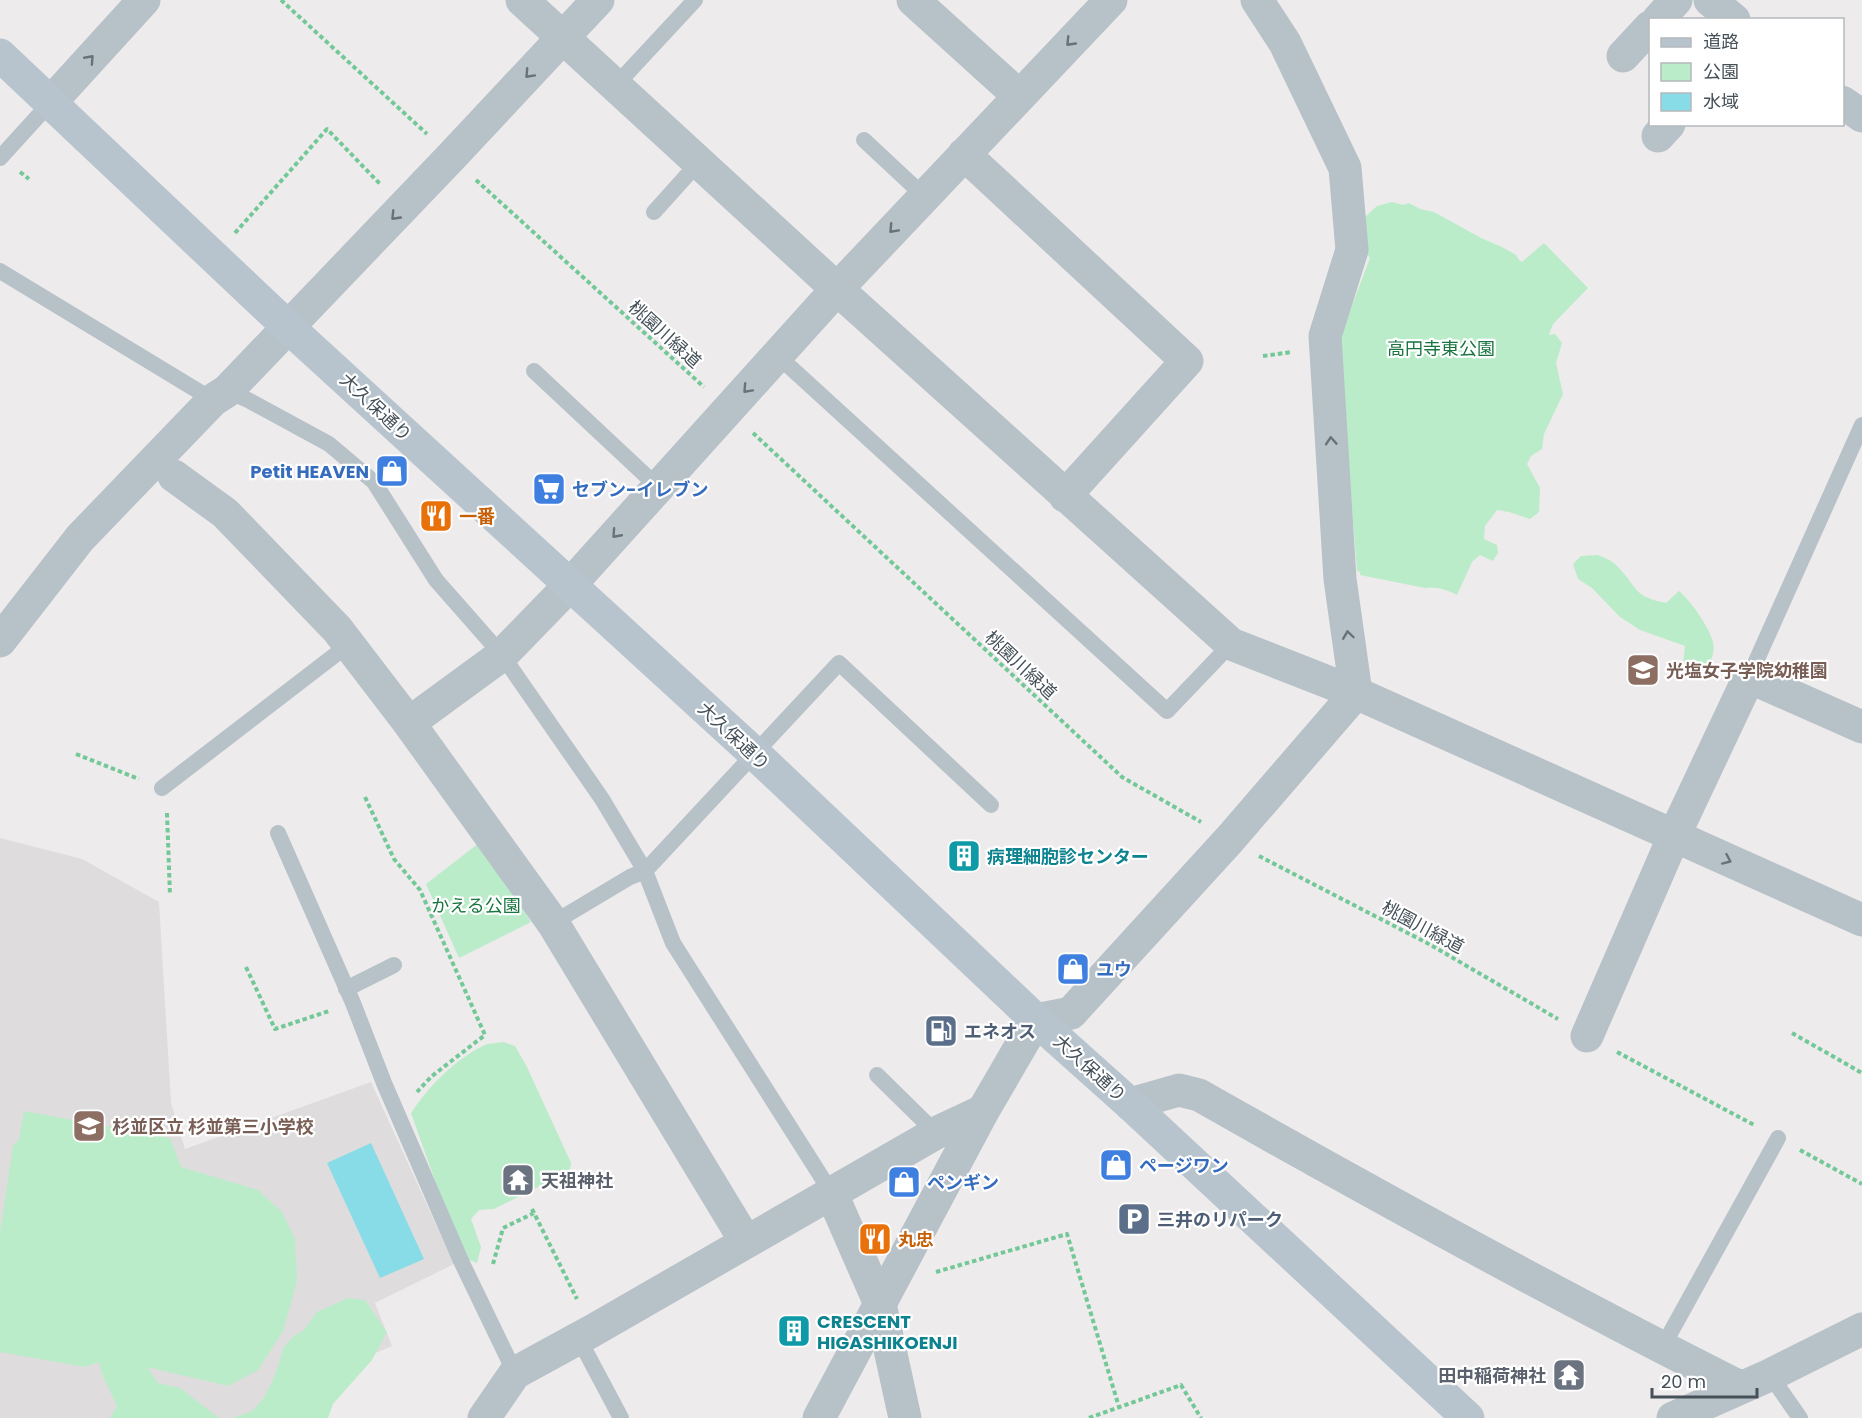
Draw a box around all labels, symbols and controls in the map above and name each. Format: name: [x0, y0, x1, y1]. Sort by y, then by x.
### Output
legend: [1649, 18, 1844, 126]
text: 道路: [1703, 29, 1739, 54]
one-way arrow: [1067, 35, 1078, 46]
one-way arrow: [83, 55, 94, 66]
text: 公園: [1703, 59, 1739, 84]
one-way arrow: [525, 67, 536, 77]
text: 水域: [1703, 89, 1739, 114]
one-way arrow: [392, 208, 403, 219]
one-way arrow: [889, 223, 900, 233]
street label: 桃園川緑道: [623, 295, 707, 373]
park label: 高円寺東公園: [1387, 336, 1495, 361]
street label: 大久保通り: [335, 367, 417, 447]
one-way arrow: [744, 382, 755, 393]
one-way arrow: [1325, 436, 1338, 445]
shop icon: Petit HEAVEN: [374, 453, 410, 489]
place label: Petit HEAVEN: [250, 459, 369, 484]
supermarket icon: セブン-イレブン: [531, 471, 567, 507]
place label: セブン-イレブン: [572, 477, 708, 502]
restaurant icon: 一番: [418, 498, 454, 534]
place label: 一番: [459, 504, 495, 529]
one-way arrow: [613, 526, 624, 537]
street label: 桃園川緑道: [980, 625, 1062, 705]
one-way arrow: [1342, 630, 1355, 640]
school or university icon: 光塩女子学院幼稚園: [1625, 652, 1661, 688]
place label: 光塩女子学院幼稚園: [1666, 658, 1828, 683]
street label: 大久保通り: [693, 696, 775, 776]
building icon: 病理細胞診センター: [946, 838, 982, 874]
place label: 病理細胞診センター: [987, 844, 1149, 869]
one-way arrow: [1721, 852, 1732, 864]
park label: かえる公園: [431, 893, 521, 918]
street label: 桃園川緑道: [1377, 895, 1469, 959]
shop icon: ユウ: [1055, 951, 1091, 987]
place label: ユウ: [1096, 957, 1132, 982]
fuel station icon: エネオス: [923, 1013, 959, 1049]
place label: エネオス: [964, 1019, 1036, 1044]
street label: 大久保通り: [1048, 1029, 1132, 1107]
school or university icon: 杉並区立 杉並第三小学校: [71, 1108, 107, 1144]
place label: 杉並区立 杉並第三小学校: [112, 1114, 314, 1139]
shop icon: ページワン: [1098, 1147, 1134, 1183]
place label: ページワン: [1139, 1153, 1229, 1178]
temple icon: 天祖神社: [500, 1162, 536, 1198]
shop icon: ペンギン: [886, 1164, 922, 1200]
place label: 天祖神社: [541, 1168, 613, 1193]
place label: ペンギン: [927, 1170, 999, 1195]
parking icon: 三井のリパーク: [1116, 1201, 1152, 1237]
place label: 三井のリパーク: [1157, 1207, 1283, 1232]
restaurant icon: 丸忠: [857, 1221, 893, 1257]
place label: 丸忠: [898, 1227, 934, 1252]
place label: CRESCENT HIGASHIKOENJI: [817, 1309, 958, 1355]
building icon: CRESCENT HIGASHIKOENJI: [776, 1313, 812, 1349]
temple icon: 田中稲荷神社: [1551, 1357, 1587, 1393]
scale bar: [1652, 1361, 1757, 1399]
place label: 田中稲荷神社: [1438, 1363, 1546, 1388]
text: 20 m: [1661, 1369, 1706, 1394]

